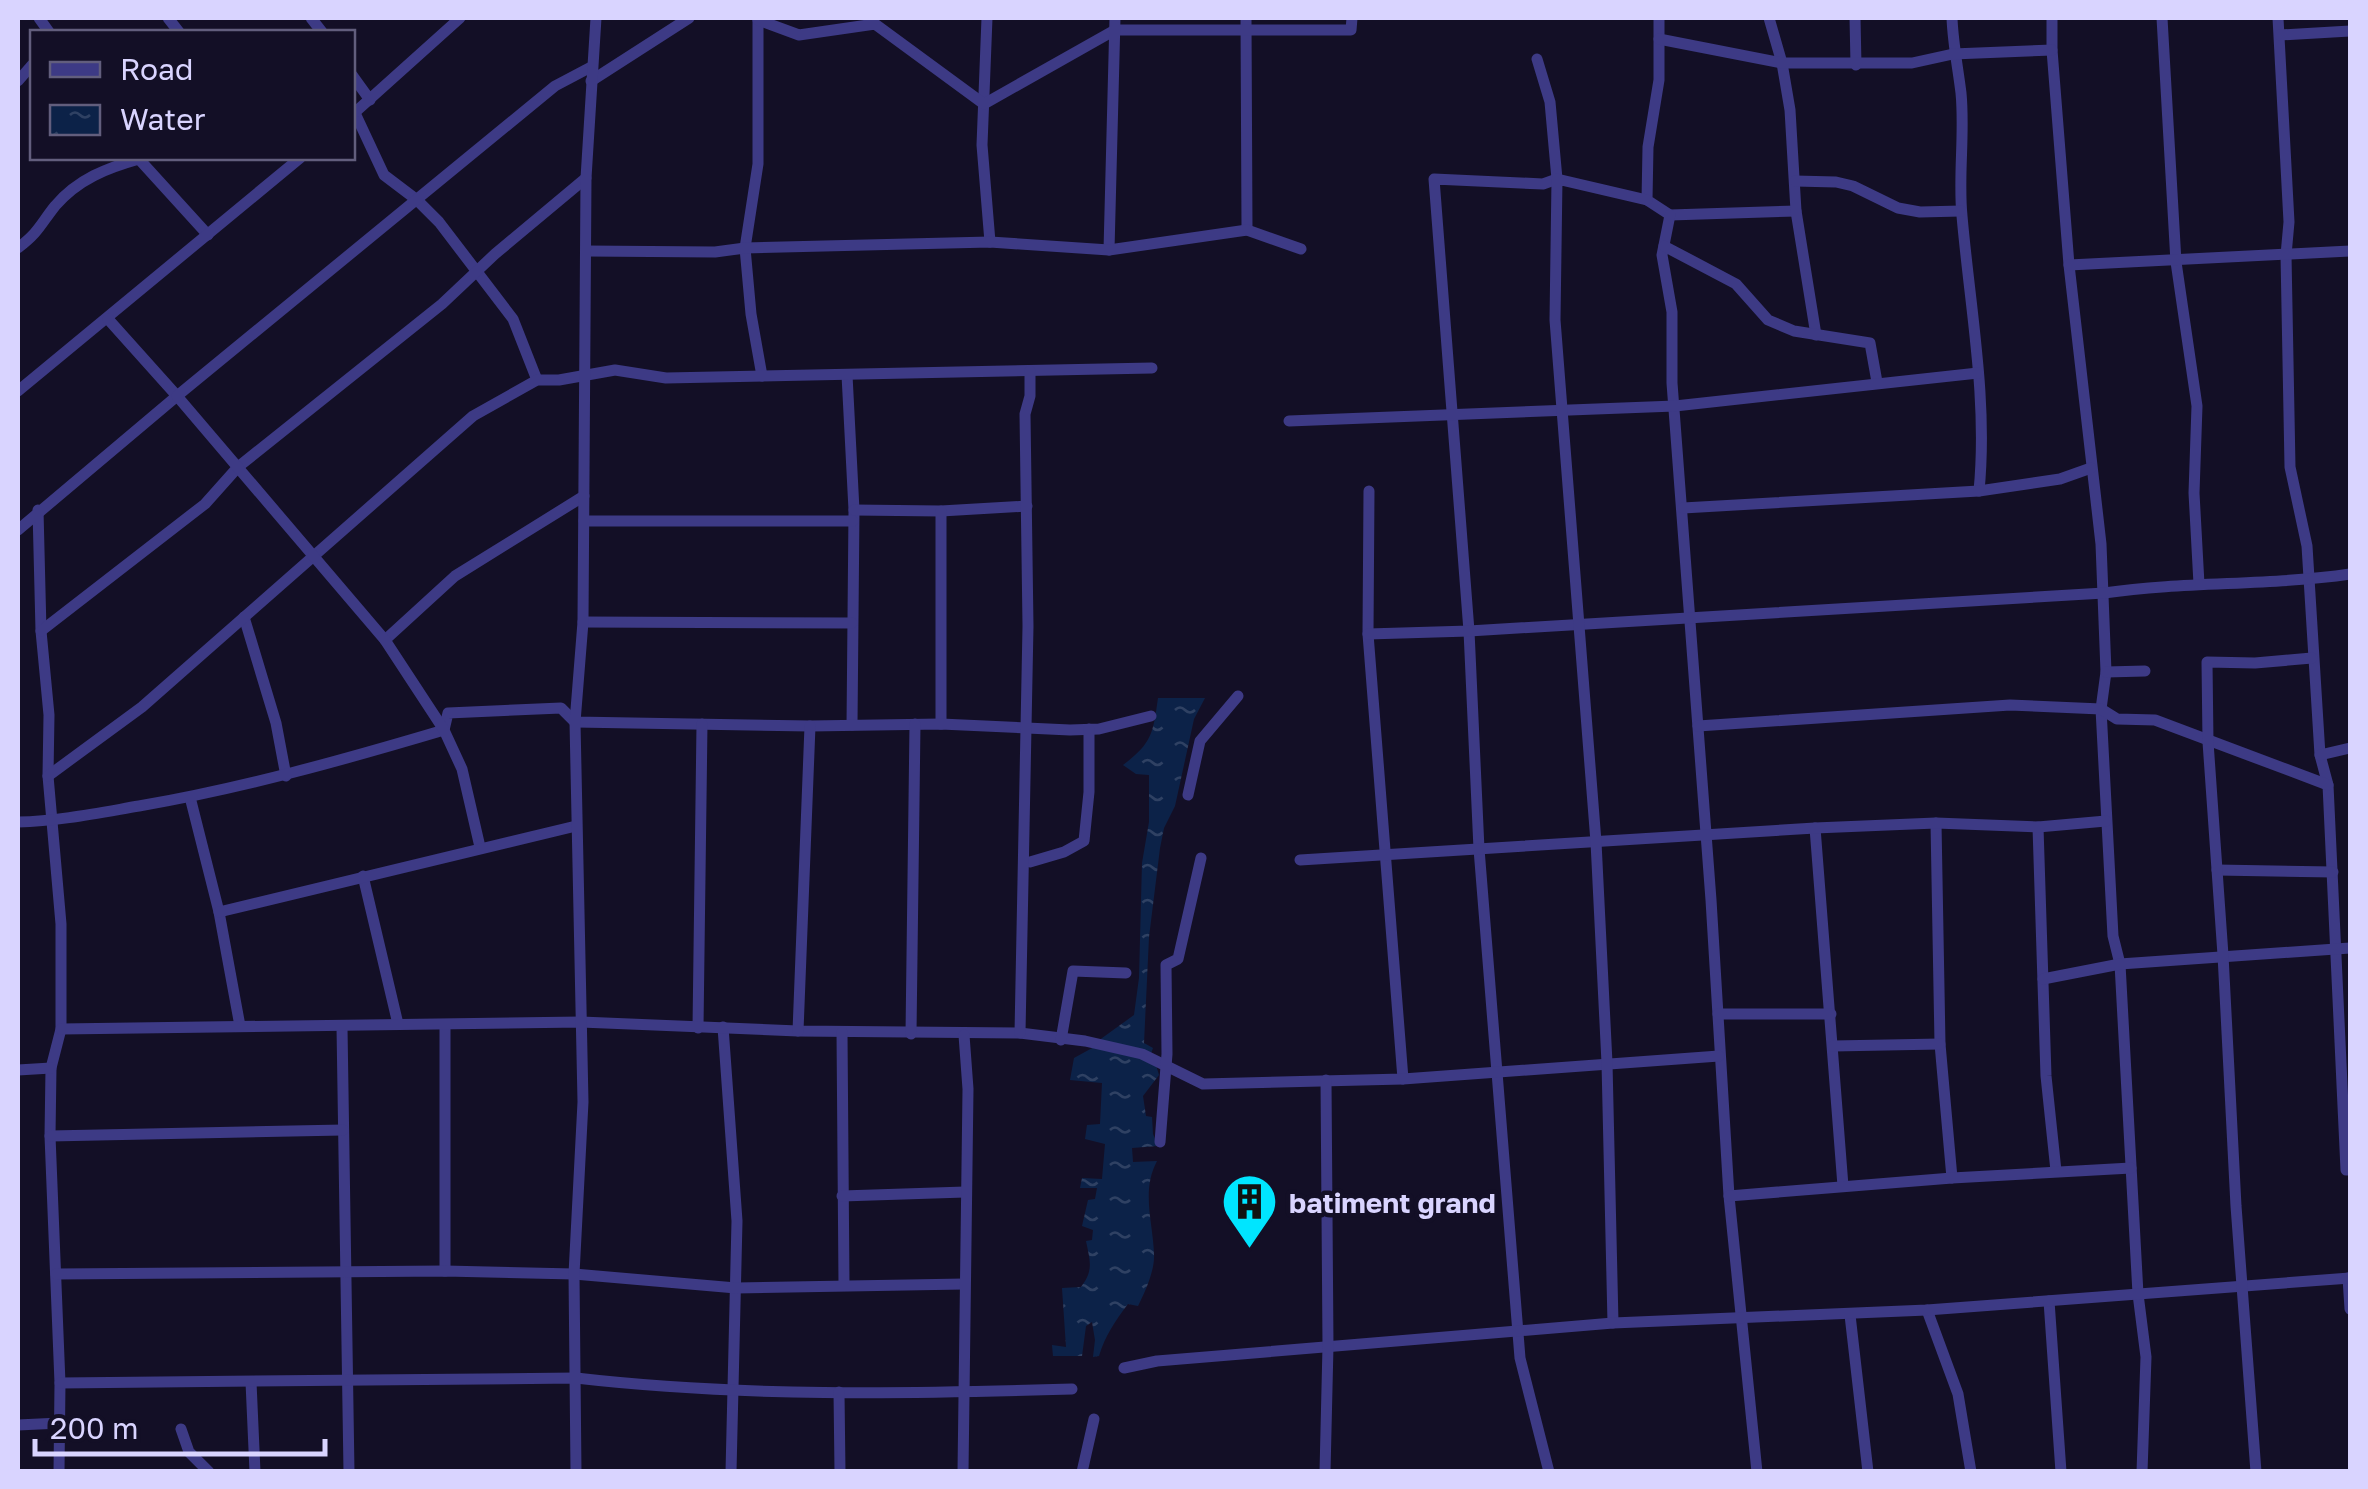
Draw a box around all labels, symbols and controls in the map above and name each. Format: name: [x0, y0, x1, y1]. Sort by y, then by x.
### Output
legend: [30, 30, 355, 160]
text: Road: [120, 51, 194, 87]
text: Water: [120, 101, 206, 137]
building icon: batiment grand: [1220, 1172, 1280, 1251]
place label: batiment grand: [1289, 1186, 1496, 1219]
scale bar: [35, 1394, 325, 1456]
text: 200 m: [50, 1410, 139, 1446]

